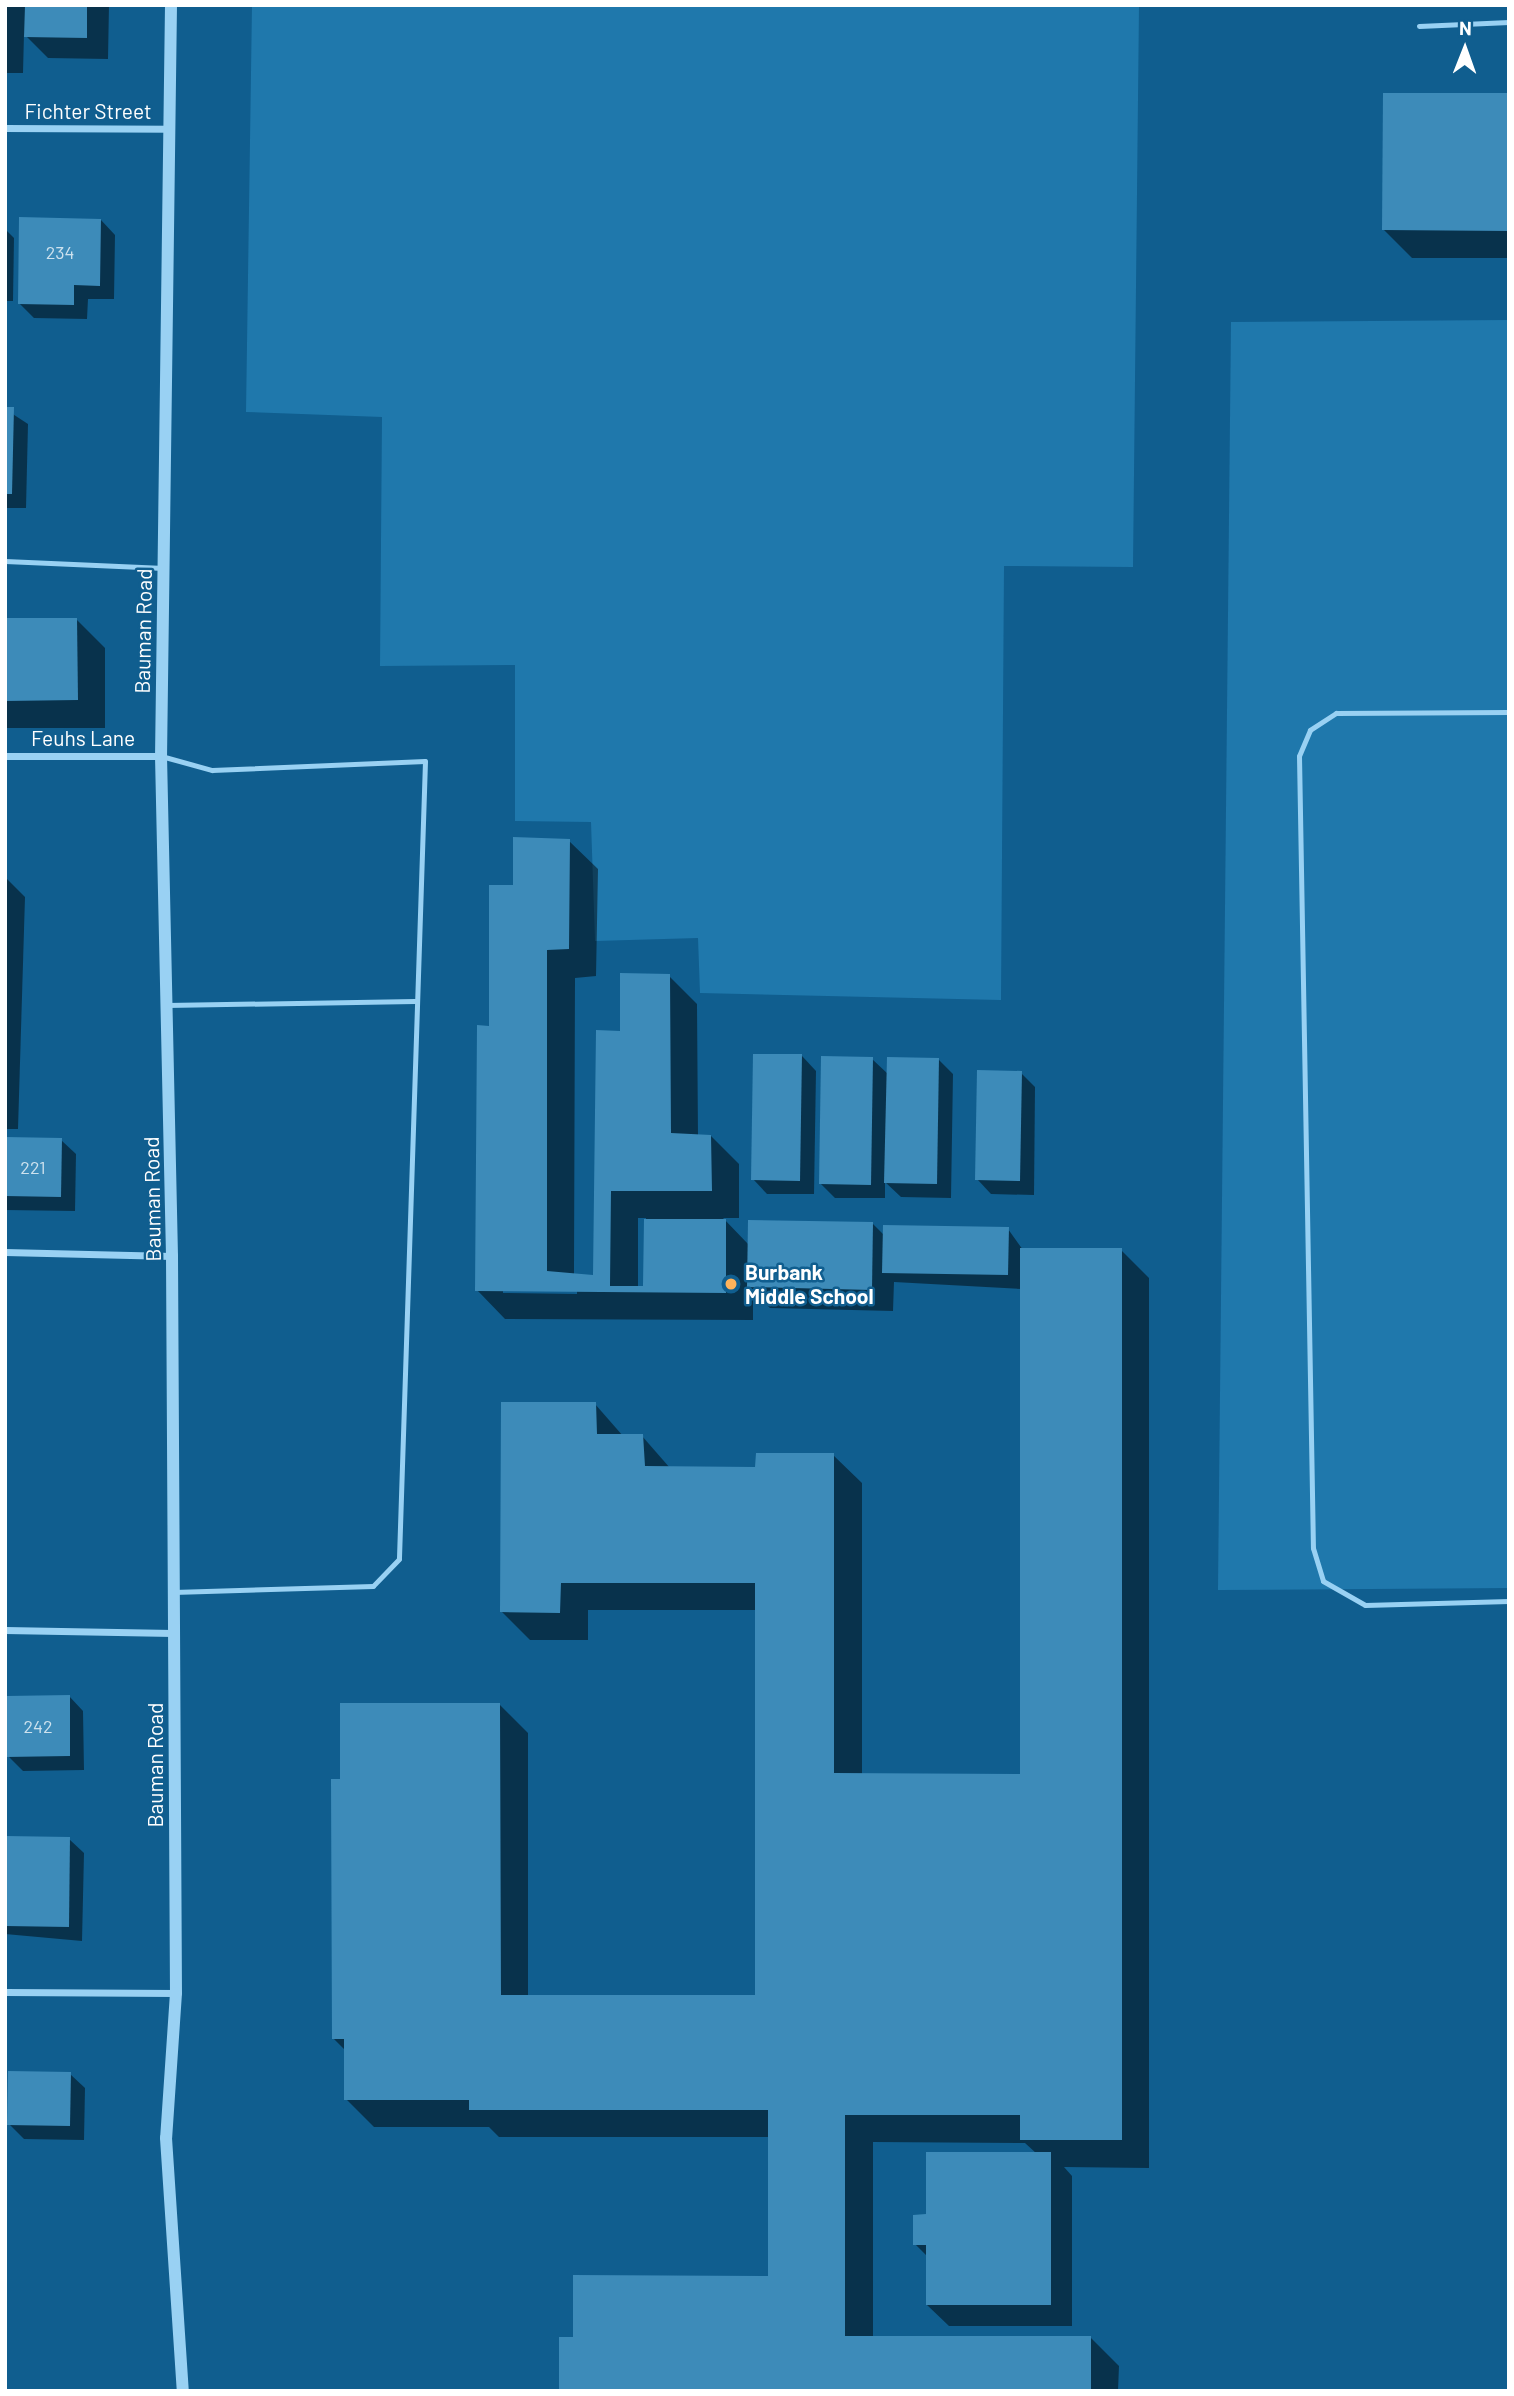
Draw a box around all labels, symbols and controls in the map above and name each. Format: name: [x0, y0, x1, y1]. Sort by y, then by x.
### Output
north arrow: [1430, 14, 1500, 84]
text: N: [1459, 16, 1472, 39]
street label: Fichter Street: [24, 98, 152, 124]
house number: 234: [46, 241, 74, 263]
street label: Bauman Road: [129, 568, 157, 694]
street label: Feuhs Lane: [31, 725, 135, 751]
street label: Bauman Road: [138, 1136, 166, 1262]
house number: 221: [20, 1156, 46, 1178]
place label: Burbank Middle School: [745, 1259, 874, 1309]
marker: Burbank Middle School: [723, 1276, 739, 1292]
street label: Bauman Road: [142, 1702, 168, 1828]
house number: 242: [23, 1715, 53, 1737]

